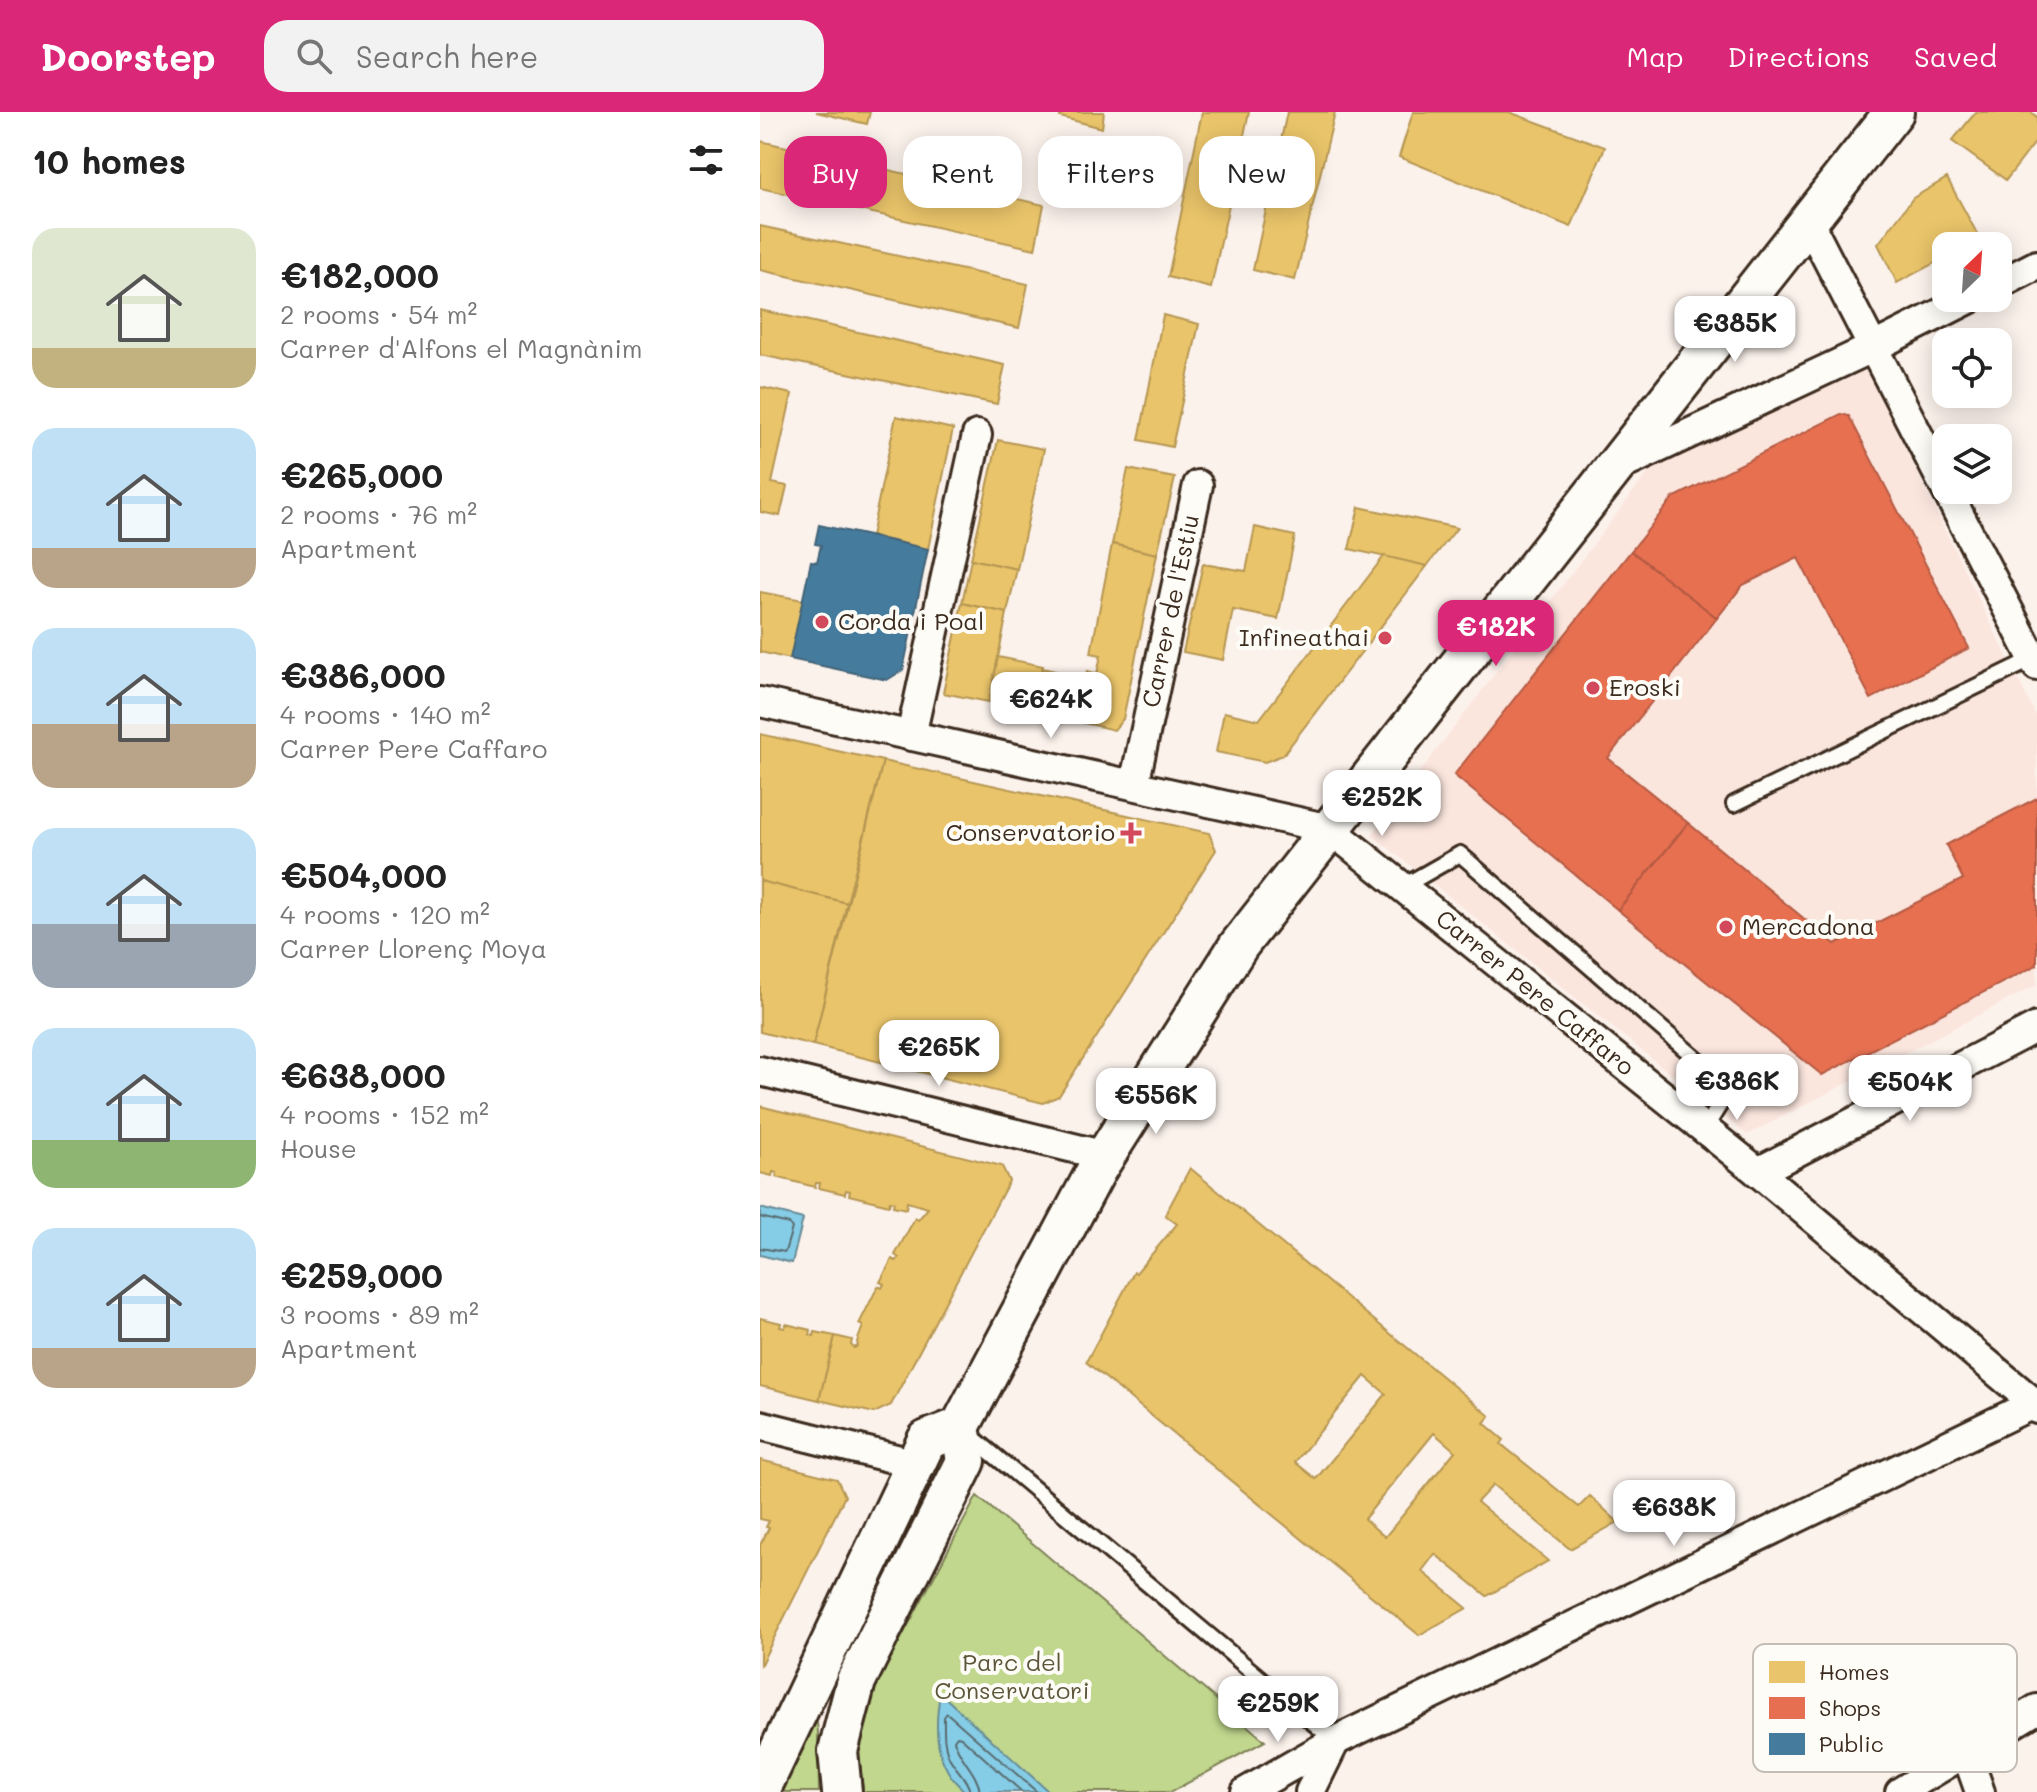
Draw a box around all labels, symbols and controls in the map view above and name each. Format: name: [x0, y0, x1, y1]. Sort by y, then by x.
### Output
search box: [264, 20, 824, 92]
text: Doorstep: [40, 31, 216, 81]
icon: search: [292, 34, 336, 78]
text: Search here: [356, 36, 538, 76]
text: Map: [1627, 38, 1684, 74]
text: Directions: [1728, 38, 1870, 74]
text: Saved: [1914, 38, 1997, 74]
chip: Buy: [784, 136, 887, 208]
chip: Rent: [903, 136, 1022, 208]
chip: Filters: [1038, 136, 1183, 208]
chip: New: [1199, 136, 1315, 208]
text: 10 homes: [32, 138, 186, 183]
icon: filters: [684, 138, 728, 182]
north arrow: [1932, 232, 2012, 312]
map controls: [1932, 232, 2012, 504]
text: €182,000: [280, 252, 439, 297]
icon: home: [96, 260, 192, 356]
pin: €385K: [1679, 296, 1791, 364]
text: 2 rooms · 54 m²: [280, 297, 477, 331]
text: €385K: [1692, 305, 1778, 339]
button: locate: [1932, 328, 2012, 408]
text: Carrer d'Alfons el Magnànim: [280, 331, 643, 365]
button: layers: [1932, 424, 2012, 504]
text: €265,000: [280, 452, 443, 497]
icon: home: [96, 460, 192, 556]
text: 2 rooms · 76 m²: [280, 497, 477, 531]
street label: Carrer de l'Estiu: [1134, 511, 1205, 710]
text: Apartment: [280, 531, 417, 565]
pin: €182K: [1440, 600, 1552, 668]
place label: Corda i Poal: [838, 605, 984, 636]
text: €182K: [1456, 609, 1536, 643]
marker: Corda i Poal: [813, 613, 831, 631]
place label: Infineathai: [1239, 621, 1369, 652]
marker: Infineathai: [1376, 629, 1394, 647]
text: €386,000: [280, 652, 446, 697]
icon: home: [96, 660, 192, 756]
place label: Eroski: [1609, 671, 1681, 702]
pin: €624K: [995, 672, 1107, 740]
marker: Eroski: [1584, 679, 1602, 697]
text: €624K: [1009, 681, 1093, 715]
text: 4 rooms · 140 m²: [280, 697, 491, 731]
text: Carrer Pere Caffaro: [280, 731, 547, 765]
pin: €252K: [1326, 770, 1438, 838]
text: €252K: [1341, 779, 1423, 813]
place label: Conservatorio: [946, 816, 1115, 847]
marker: Conservatorio: [1122, 824, 1140, 842]
text: €504,000: [280, 852, 447, 897]
icon: home: [96, 860, 192, 956]
text: 4 rooms · 120 m²: [280, 897, 490, 931]
street label: Carrer Pere Caffaro: [1430, 902, 1642, 1082]
place label: Mercadona: [1742, 910, 1875, 941]
marker: Mercadona: [1717, 918, 1735, 936]
text: Carrer Llorenç Moya: [280, 931, 547, 965]
pin: €265K: [883, 1020, 995, 1088]
text: €265K: [897, 1029, 981, 1063]
text: €638,000: [280, 1052, 446, 1097]
pin: €386K: [1681, 1054, 1793, 1122]
pin: €504K: [1854, 1055, 1966, 1123]
icon: home: [96, 1060, 192, 1156]
text: €386K: [1694, 1063, 1780, 1097]
text: €504K: [1867, 1064, 1953, 1098]
pin: €556K: [1100, 1068, 1212, 1136]
text: €556K: [1114, 1077, 1198, 1111]
text: 4 rooms · 152 m²: [280, 1097, 489, 1131]
text: House: [280, 1131, 357, 1165]
text: €259,000: [280, 1252, 443, 1297]
icon: home: [96, 1260, 192, 1356]
text: 3 rooms · 89 m²: [280, 1297, 479, 1331]
text: Apartment: [280, 1331, 417, 1365]
pin: €638K: [1618, 1480, 1730, 1548]
text: €638K: [1631, 1489, 1717, 1523]
legend: [1753, 1644, 2017, 1772]
park label: Parc del Conservatori: [934, 1646, 1090, 1705]
text: Homes: [1819, 1657, 1890, 1686]
pin: €259K: [1222, 1676, 1334, 1744]
text: €259K: [1236, 1685, 1320, 1719]
text: Shops: [1819, 1693, 1881, 1722]
text: Public: [1819, 1729, 1884, 1758]

